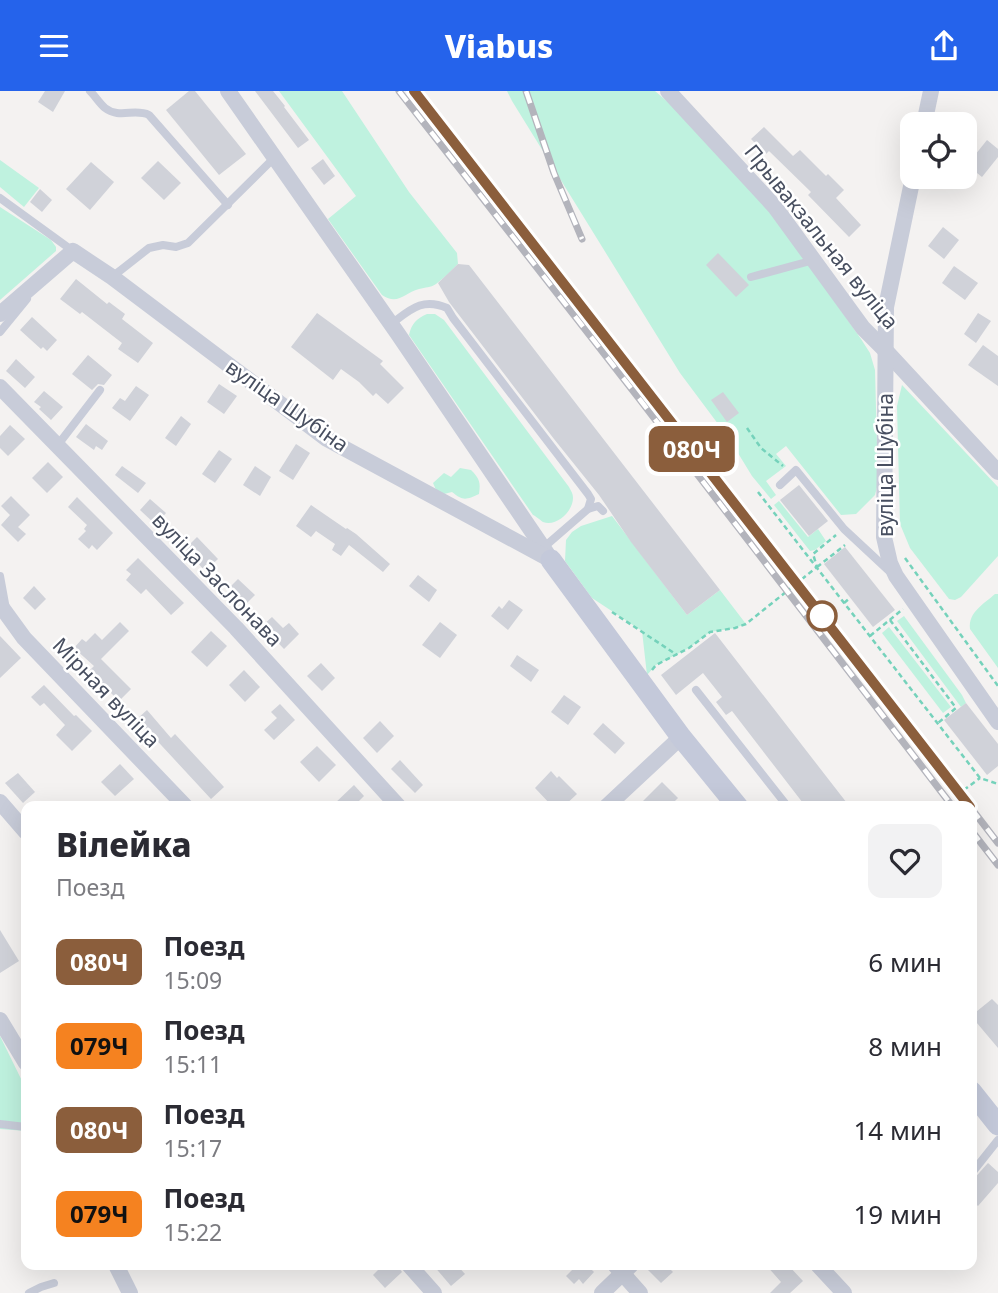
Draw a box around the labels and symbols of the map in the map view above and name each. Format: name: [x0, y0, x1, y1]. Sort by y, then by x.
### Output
street label: Прывакзальная вуліца: [738, 138, 905, 335]
street label: вуліца Шубіна: [221, 352, 355, 458]
street label: вуліца Шубіна: [871, 393, 899, 537]
line badge: 080Ч: [643, 426, 741, 472]
street label: вуліца Заслонава: [147, 506, 289, 652]
unlabelled marker: [807, 601, 837, 631]
street label: Мірная вуліца: [47, 631, 166, 753]

